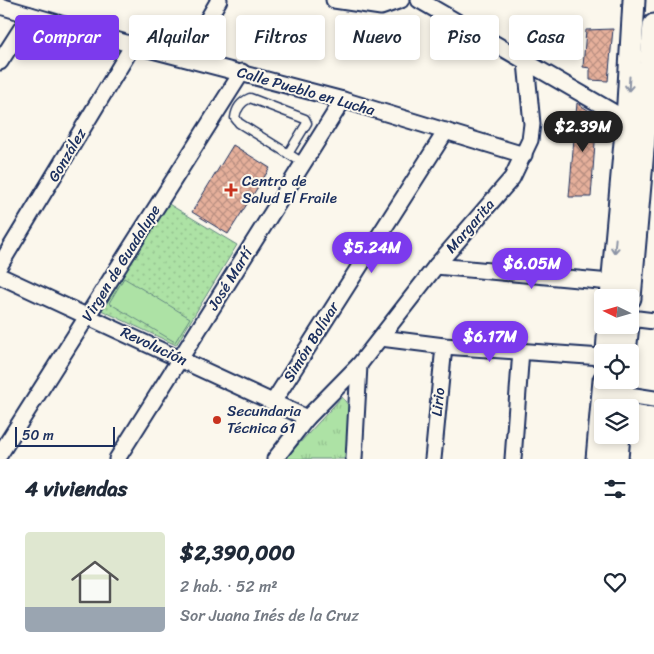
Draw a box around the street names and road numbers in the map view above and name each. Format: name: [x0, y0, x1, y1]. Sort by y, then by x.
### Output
street label: Calle Pueblo en Lucha: [234, 59, 379, 123]
street label: González: [41, 122, 94, 187]
street label: Margarita: [439, 192, 502, 259]
street label: Virgen de Guadalupe: [75, 199, 168, 327]
street label: José Martí: [200, 241, 261, 316]
street label: Simón Bolívar: [276, 296, 347, 387]
street label: Revolución: [116, 319, 192, 373]
street label: Lirio: [424, 386, 452, 418]

